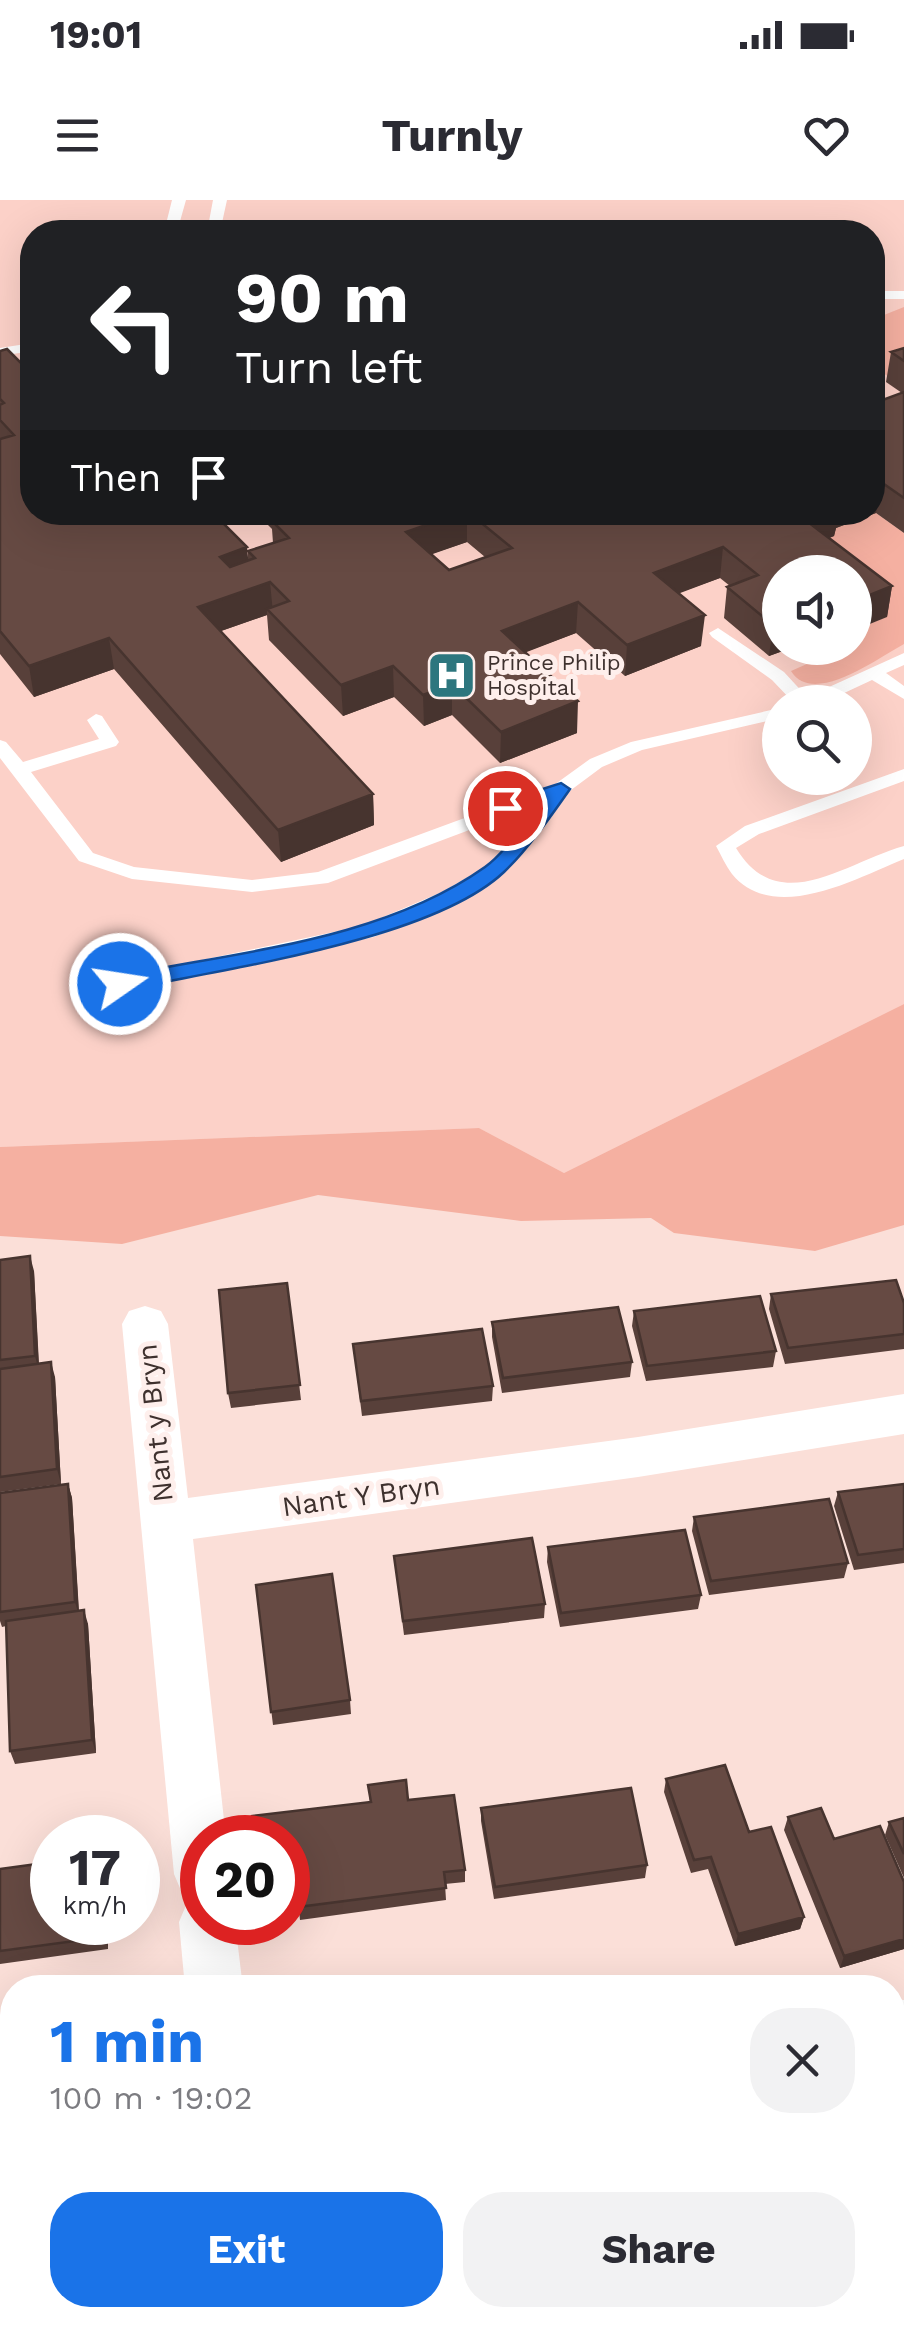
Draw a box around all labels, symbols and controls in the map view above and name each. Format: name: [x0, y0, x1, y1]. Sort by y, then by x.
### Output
text: 19:01: [50, 13, 142, 57]
icon: menu: [50, 108, 105, 163]
icon: heart: [799, 108, 854, 163]
text: Turnly: [381, 109, 523, 162]
text: 90 m: [235, 257, 409, 339]
icon: left: [70, 260, 200, 390]
text: Turn left: [235, 341, 422, 394]
icon: arrive: [181, 450, 236, 505]
text: Then: [70, 456, 161, 500]
map controls: [762, 555, 872, 795]
button: sound: [762, 555, 872, 665]
hospital icon: Prince Philip Hospital: [426, 649, 478, 701]
place label: Prince Philip Hospital: [487, 650, 621, 700]
button: search: [762, 685, 872, 795]
pin: [463, 766, 548, 851]
icon: arrive: [478, 781, 533, 836]
position arrow: [68, 932, 172, 1036]
street label: Nant y Bryn: [130, 1342, 180, 1504]
street label: Nant Y Bryn: [280, 1469, 442, 1523]
speed limit sign: 20: [180, 1815, 310, 1945]
text: 17: [69, 1838, 121, 1897]
text: km/h: [63, 1891, 127, 1920]
text: 1 min: [50, 2006, 204, 2077]
button: close: [750, 2008, 855, 2113]
text: 100 m · 19:02: [50, 2079, 252, 2117]
button: Exit: [50, 2192, 443, 2307]
button: Share: [463, 2192, 855, 2307]

